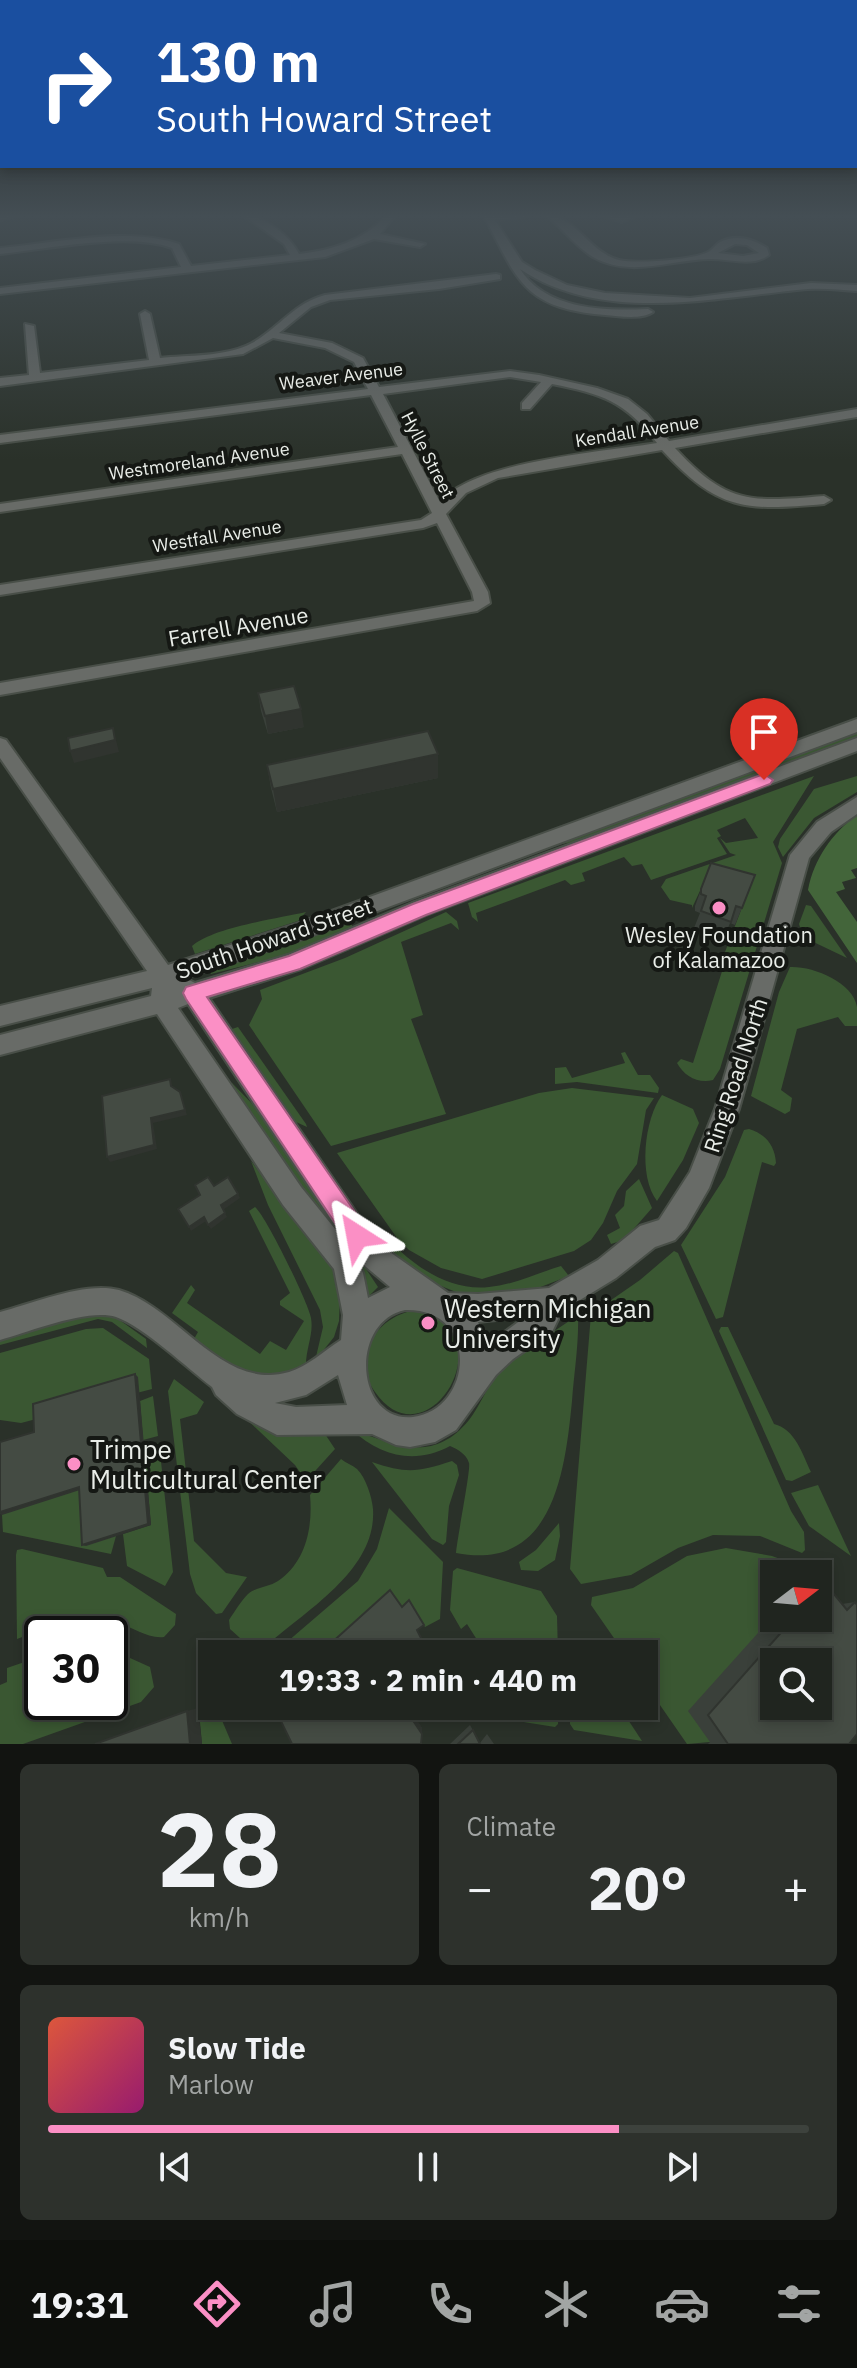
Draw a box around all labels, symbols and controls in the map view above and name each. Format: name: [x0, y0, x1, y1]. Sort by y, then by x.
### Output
text: 130 m: [156, 25, 320, 97]
icon: right: [24, 32, 128, 136]
text: South Howard Street: [156, 95, 492, 142]
street label: Weaver Avenue: [278, 357, 404, 395]
street label: Hylle Street: [396, 407, 460, 503]
street label: Kendall Avenue: [573, 410, 701, 452]
street label: Westmoreland Avenue: [107, 437, 291, 485]
street label: Westfall Avenue: [151, 514, 283, 558]
street label: Farrell Avenue: [166, 599, 310, 653]
pin: [730, 698, 798, 780]
icon: arrive: [742, 710, 786, 754]
street label: South Howard Street: [172, 891, 376, 985]
marker: Wesley Foundation of Kalamazoo: [710, 899, 728, 917]
place label: Wesley Foundation of Kalamazoo: [625, 920, 813, 974]
street label: Ring Road North: [696, 994, 774, 1156]
position arrow: [315, 1194, 399, 1278]
place label: Western Michigan University: [444, 1291, 652, 1355]
marker: Western Michigan University: [419, 1314, 437, 1332]
place label: Trimpe Multicultural Center: [90, 1432, 322, 1496]
marker: Trimpe Multicultural Center: [65, 1455, 83, 1473]
north arrow: [760, 1560, 832, 1632]
map controls: [760, 1560, 832, 1720]
speed limit sign: 30: [24, 1616, 128, 1720]
button: search: [760, 1648, 832, 1720]
text: 19:33 · 2 min · 440 m: [279, 1660, 577, 1699]
text: 28: [157, 1780, 282, 1916]
text: Climate: [467, 1809, 556, 1843]
text: 20°: [588, 1848, 688, 1927]
text: −: [467, 1859, 493, 1916]
text: +: [783, 1859, 809, 1916]
text: km/h: [189, 1900, 250, 1934]
text: Slow Tide: [168, 2028, 306, 2067]
text: Marlow: [168, 2067, 254, 2101]
icon: previous: [153, 2145, 197, 2189]
icon: pause: [406, 2145, 450, 2189]
icon: next: [660, 2145, 704, 2189]
icon: directions: [189, 2276, 245, 2332]
icon: music: [305, 2276, 361, 2332]
icon: phone: [422, 2276, 478, 2332]
icon: climate: [538, 2276, 594, 2332]
icon: car: [654, 2276, 710, 2332]
icon: filters: [771, 2276, 827, 2332]
text: 19:31: [30, 2281, 128, 2328]

